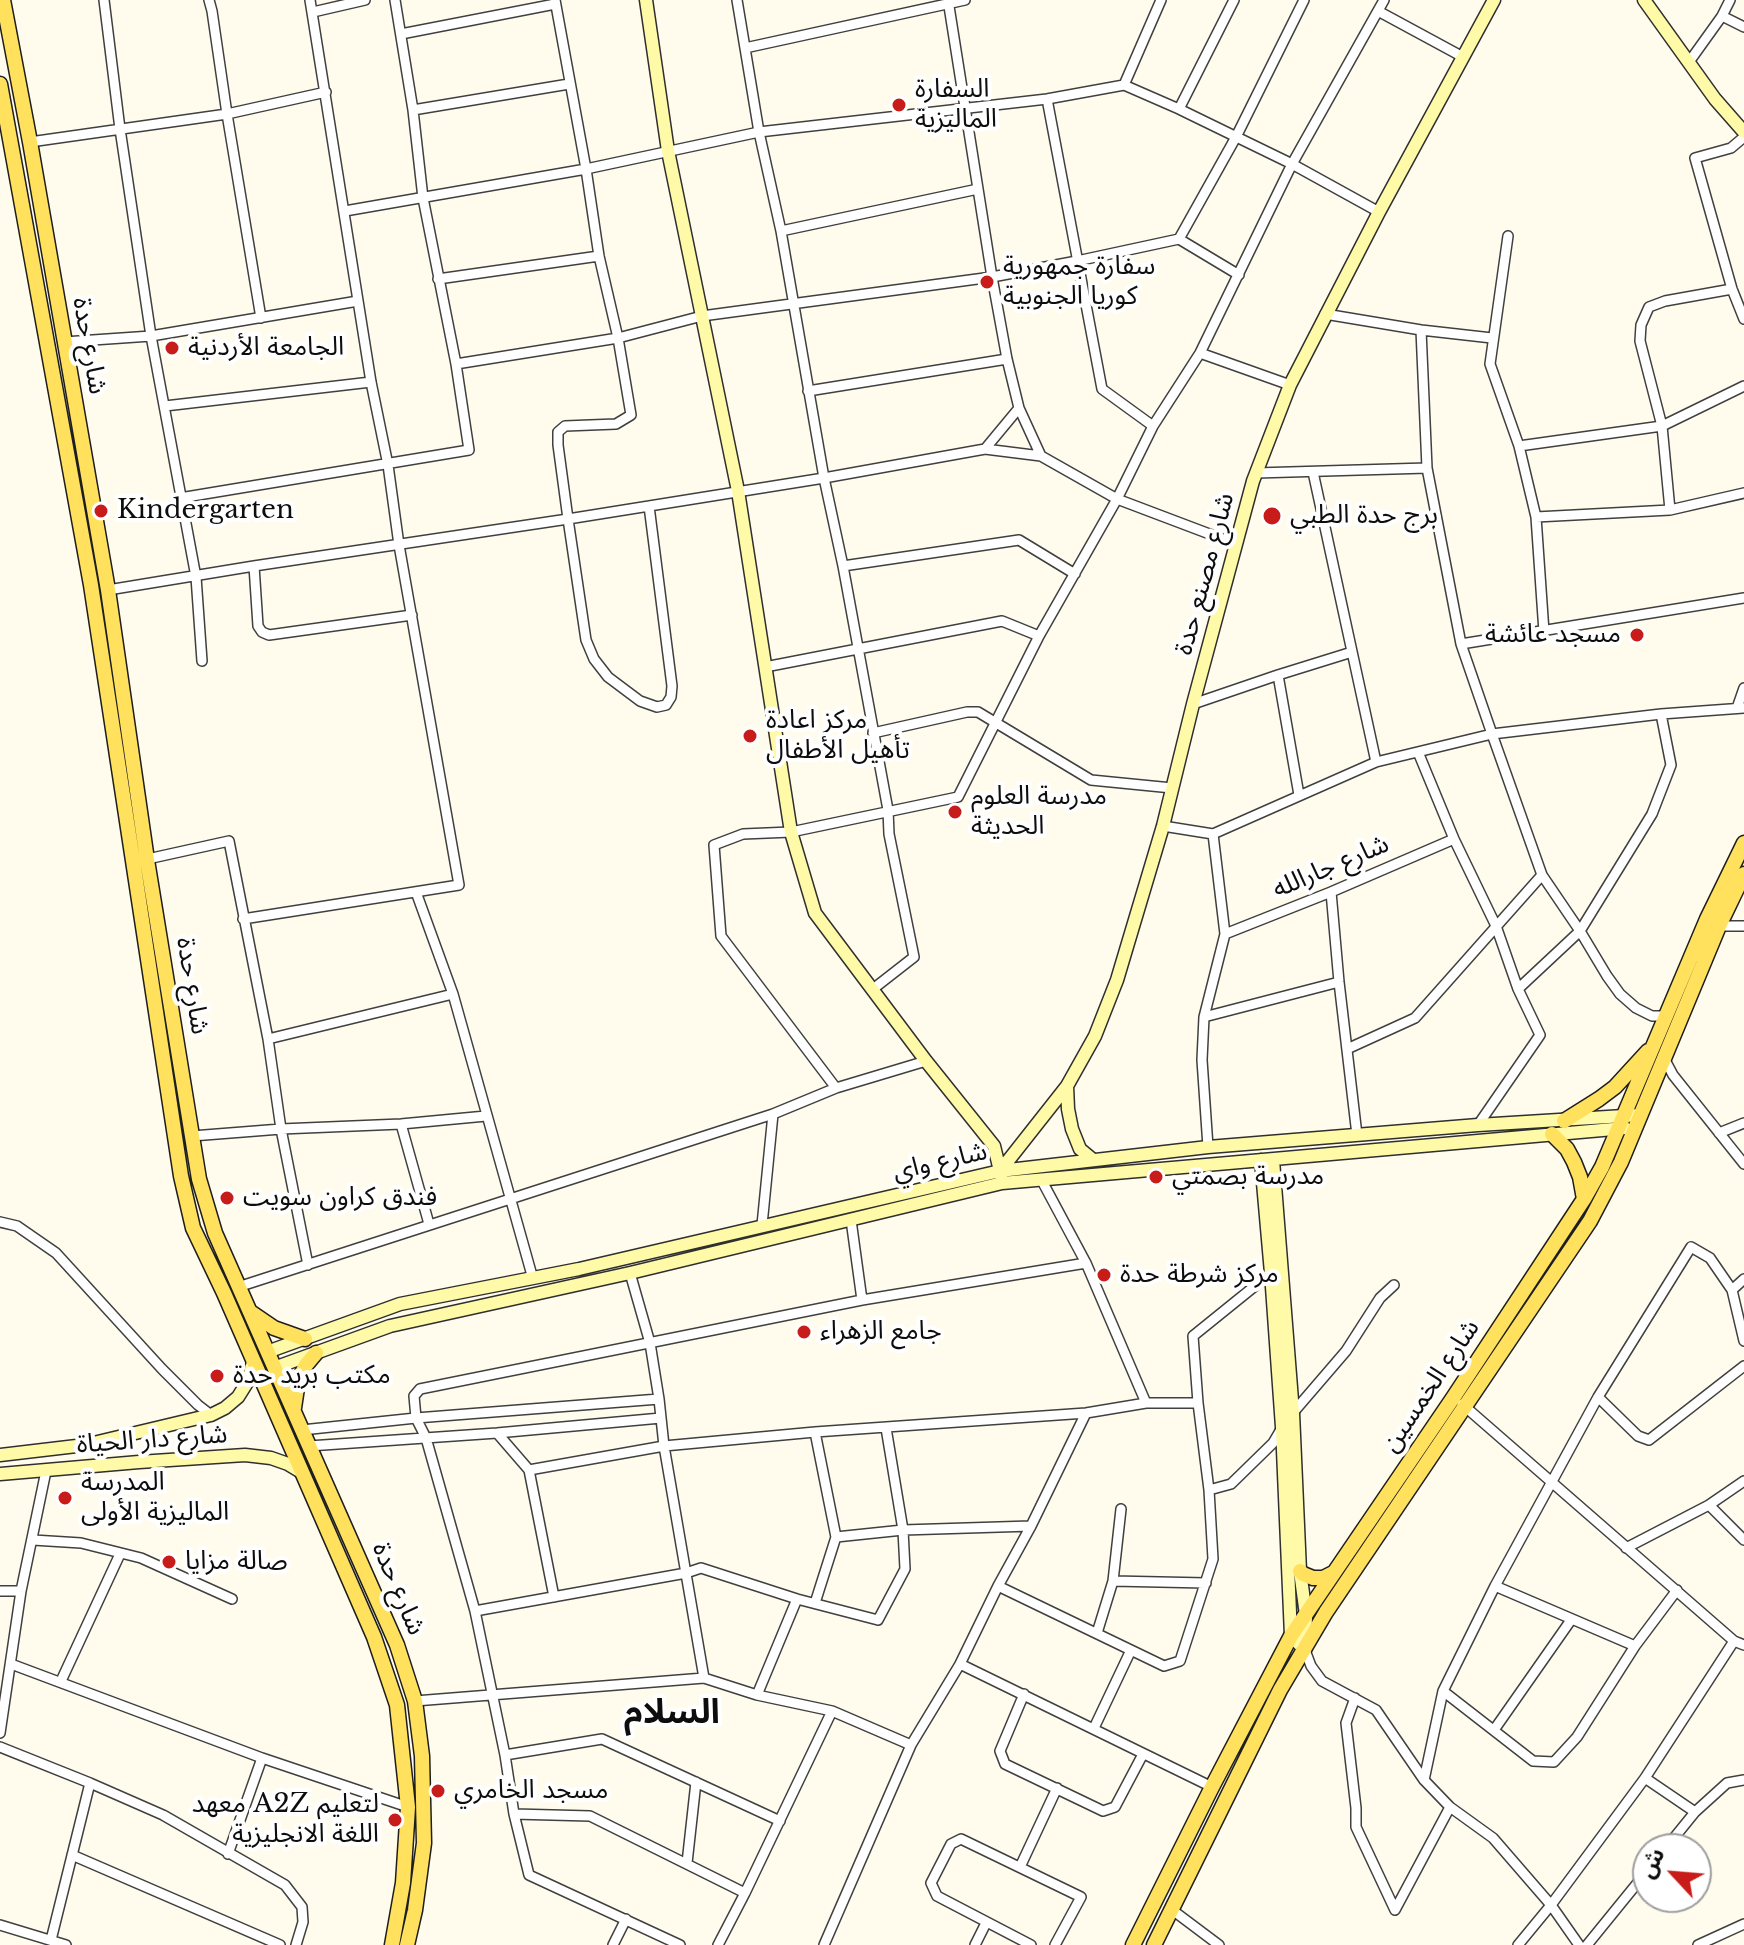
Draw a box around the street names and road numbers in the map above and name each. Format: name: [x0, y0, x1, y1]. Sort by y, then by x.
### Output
street label: شارع حدة: [65, 295, 113, 397]
street label: شارع مصنع حدة: [1168, 490, 1242, 658]
street label: شارع جارالله: [1268, 829, 1394, 905]
street label: شارع حدة: [169, 935, 215, 1037]
street label: شارع واي: [890, 1136, 990, 1188]
street label: شارع الخمسين: [1375, 1314, 1487, 1458]
street label: شارع دار الحياة: [76, 1419, 228, 1461]
street label: شارع حدة: [365, 1538, 431, 1640]

